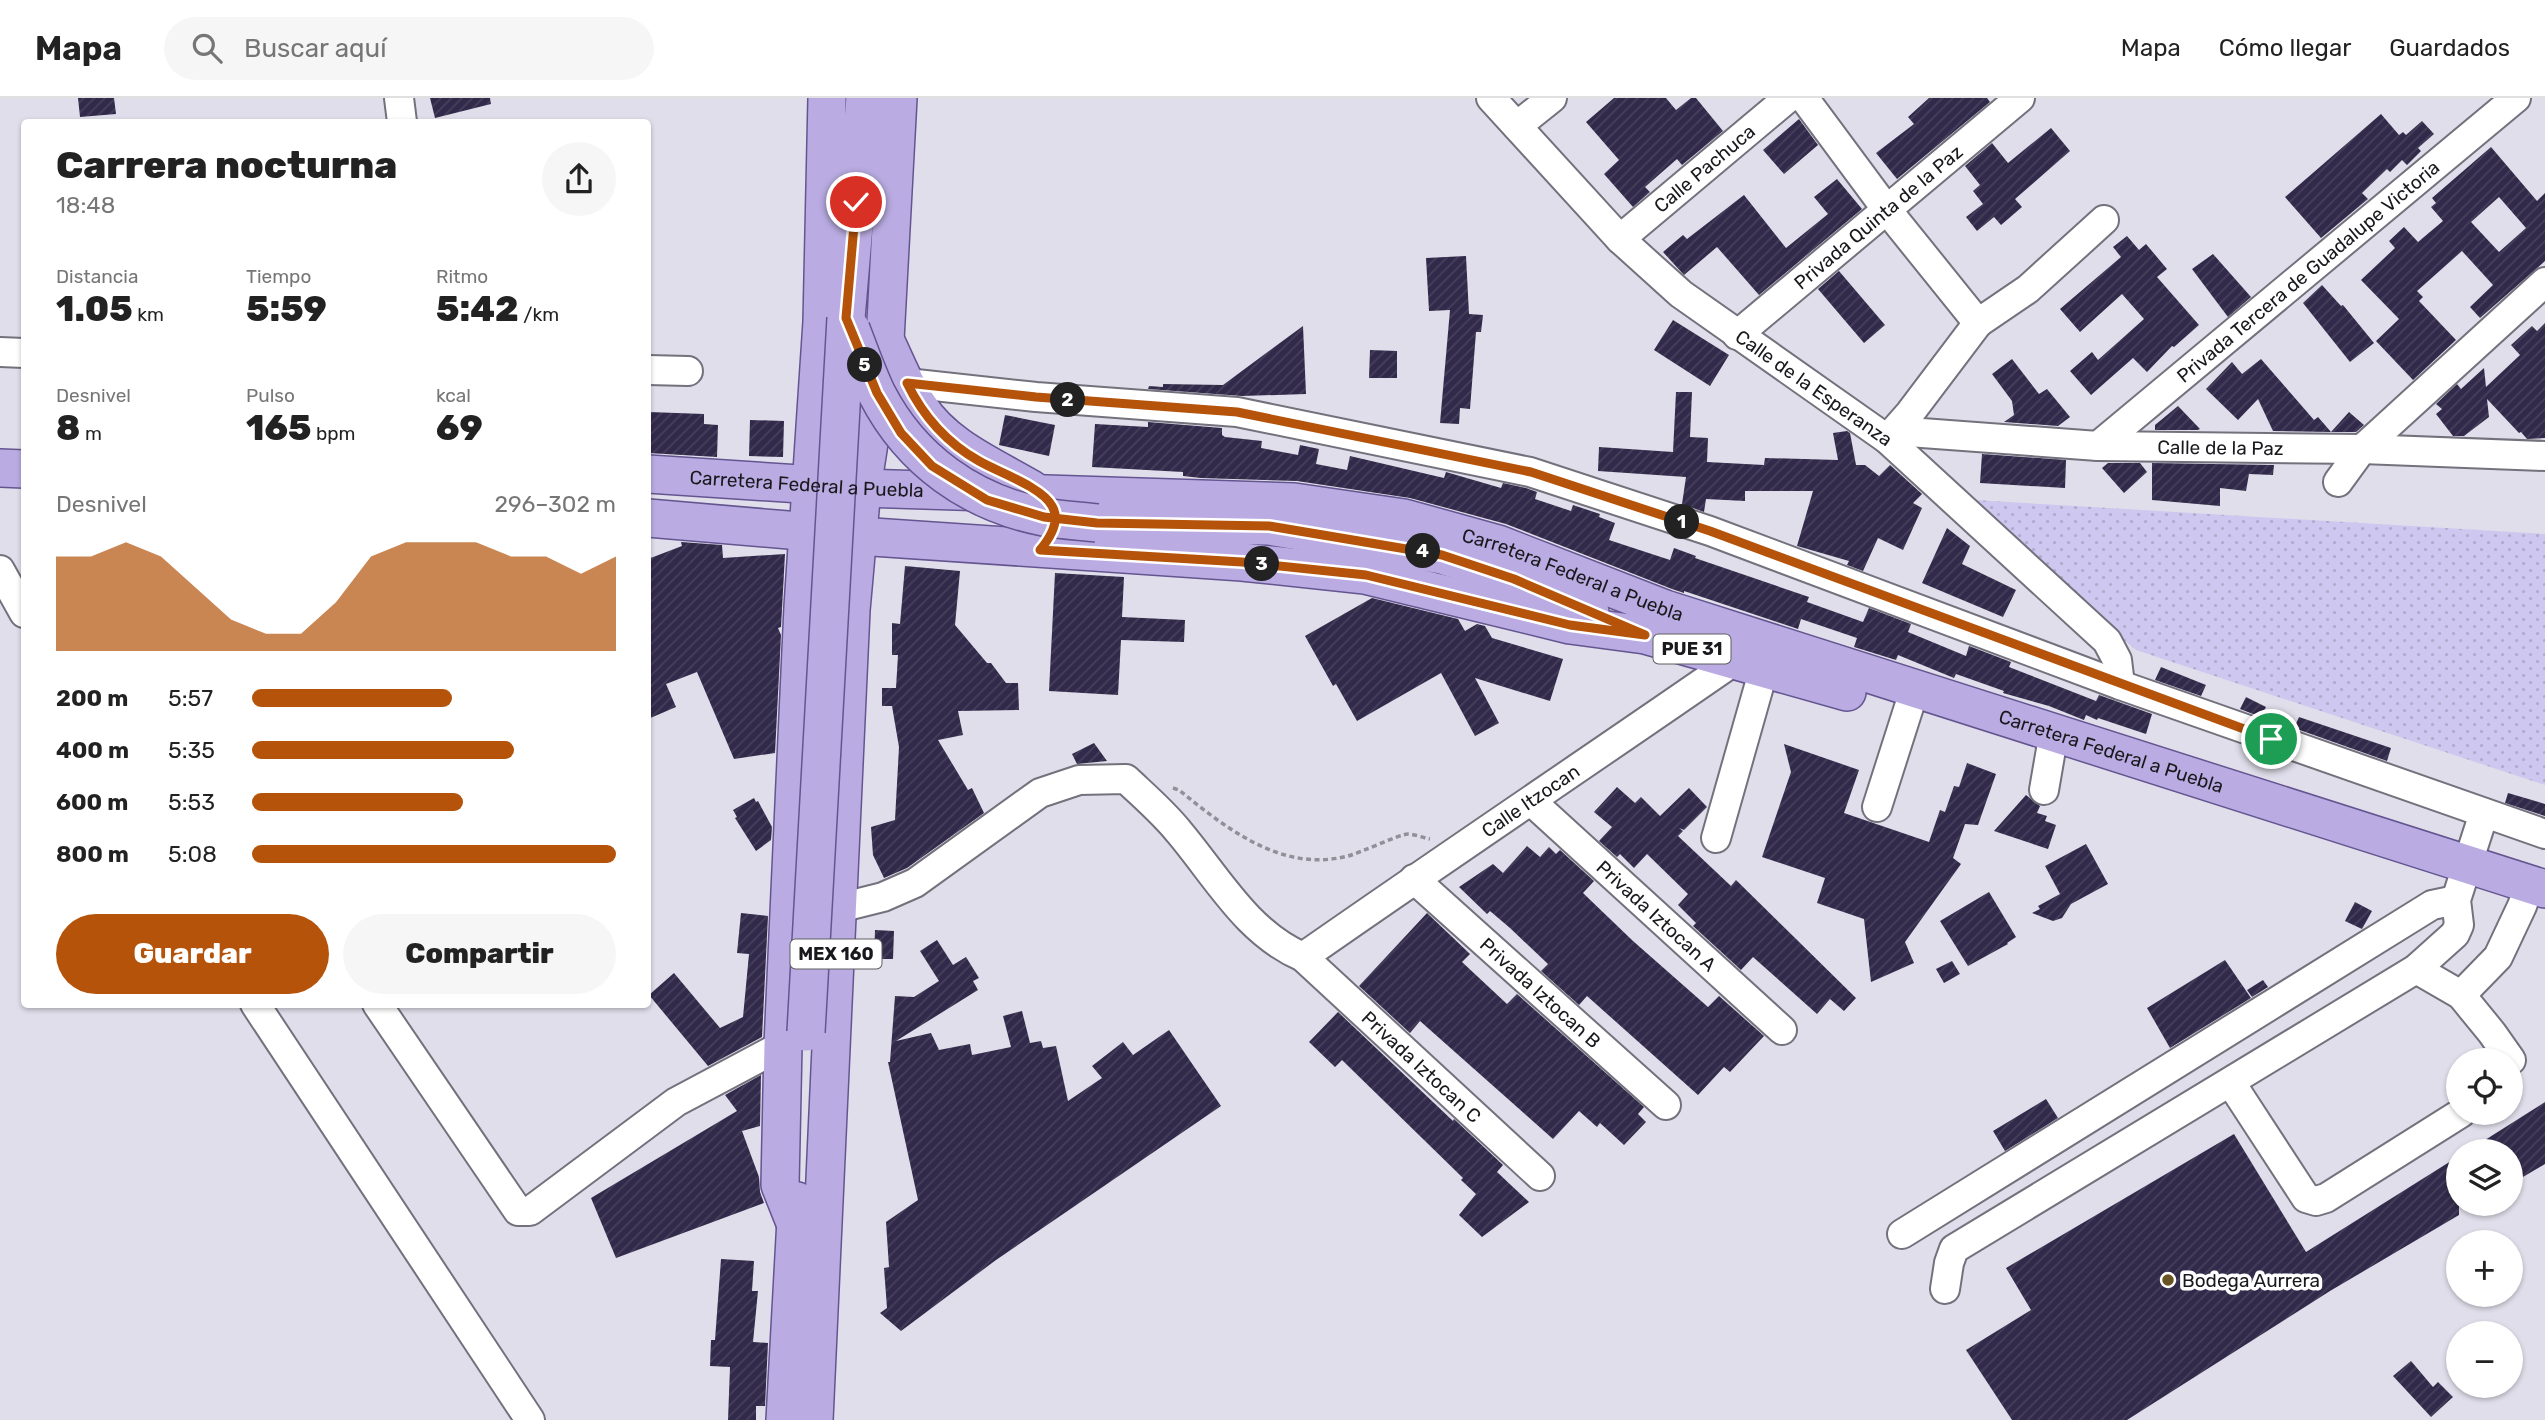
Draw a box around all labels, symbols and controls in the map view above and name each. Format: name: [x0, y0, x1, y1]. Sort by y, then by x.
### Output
search box: [164, 17, 654, 80]
text: Mapa: [35, 29, 122, 68]
icon: search: [188, 29, 226, 67]
text: Buscar aquí: [244, 33, 387, 64]
text: Mapa: [2121, 34, 2181, 62]
text: Cómo llegar: [2219, 34, 2351, 62]
text: Guardados: [2389, 34, 2510, 62]
street label: Calle Pachuca: [1649, 119, 1759, 217]
street label: Privada Quinta de la Paz: [1789, 140, 1967, 294]
text: Carrera nocturna: [56, 142, 397, 188]
button: share: [542, 142, 616, 216]
street label: Privada Tercera de Guadalupe Victoria: [2172, 155, 2444, 387]
pin: [826, 172, 886, 232]
icon: check: [837, 183, 875, 221]
text: 18:48: [56, 191, 115, 219]
text: Distancia: [56, 265, 138, 288]
text: Tiempo: [246, 265, 311, 288]
text: Ritmo: [436, 265, 488, 288]
text: 1.05: [56, 288, 133, 330]
text: 5:59: [246, 288, 327, 330]
text: 5:42: [436, 288, 519, 330]
text: km: [133, 303, 164, 326]
text: /km: [519, 303, 559, 326]
street label: Calle de la Esperanza: [1731, 325, 1897, 451]
pin: 5: [848, 348, 882, 382]
text: 5: [858, 353, 871, 376]
pin: 2: [1050, 382, 1086, 418]
text: Desnivel: [56, 384, 131, 407]
text: Pulso: [246, 384, 295, 407]
text: kcal: [436, 384, 471, 407]
text: 2: [1061, 388, 1074, 411]
text: 8: [56, 407, 80, 449]
text: 165: [246, 407, 311, 449]
text: 69: [436, 407, 483, 449]
text: m: [80, 422, 102, 445]
text: bpm: [311, 422, 356, 445]
street label: Calle de la Paz: [2157, 435, 2284, 460]
street label: Carretera Federal a Puebla: [689, 465, 924, 501]
text: Desnivel: [56, 490, 147, 518]
text: 296–302 m: [494, 490, 616, 518]
pin: 1: [1664, 504, 1700, 540]
text: 1: [1677, 510, 1686, 533]
street label: Carretera Federal a Puebla: [1460, 523, 1686, 626]
pin: 4: [1406, 533, 1440, 568]
text: 4: [1416, 539, 1429, 562]
pin: 3: [1244, 546, 1280, 582]
text: 3: [1255, 552, 1268, 575]
road number: PUE 31: [1654, 634, 1730, 664]
text: 200 m: [56, 684, 128, 712]
text: 5:57: [168, 684, 213, 712]
street label: Carretera Federal a Puebla: [1996, 705, 2227, 798]
pin: [2241, 709, 2301, 769]
icon: arrive: [2252, 720, 2290, 758]
text: 400 m: [56, 736, 129, 764]
text: 5:35: [168, 736, 215, 764]
street label: Calle Itzocan: [1477, 759, 1584, 842]
text: 600 m: [56, 788, 128, 816]
text: 5:53: [168, 788, 215, 816]
text: 800 m: [56, 840, 129, 868]
text: 5:08: [168, 840, 217, 868]
street label: Privada Iztocan A: [1592, 855, 1721, 976]
button: Guardar: [56, 914, 329, 994]
button: Compartir: [343, 914, 616, 994]
street label: Privada Iztocan B: [1475, 932, 1606, 1053]
road number: MEX 160: [790, 940, 882, 968]
street label: Privada Iztocan C: [1357, 1006, 1486, 1127]
map controls: [2446, 1048, 2523, 1398]
button: locate: [2446, 1048, 2523, 1125]
button: layers: [2446, 1139, 2523, 1216]
button: +: [2446, 1230, 2523, 1307]
place label: Bodega Aurrera: [2182, 1269, 2320, 1292]
marker: Bodega Aurrera: [2160, 1272, 2176, 1288]
button: −: [2446, 1321, 2523, 1398]

